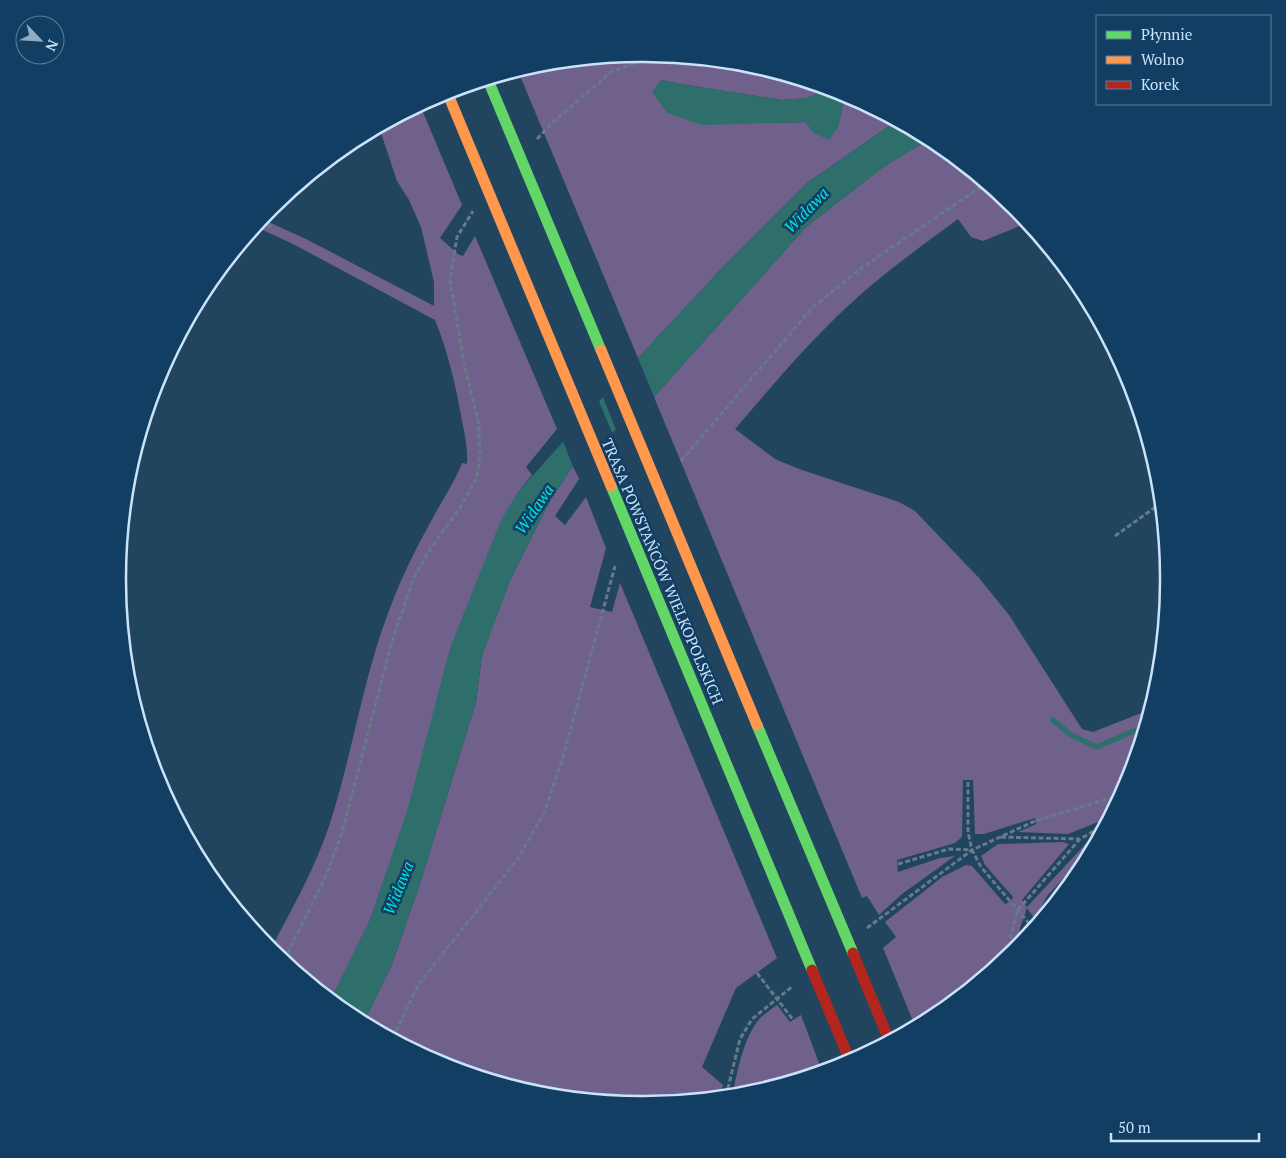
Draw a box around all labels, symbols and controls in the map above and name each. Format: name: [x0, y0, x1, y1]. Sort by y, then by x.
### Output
north arrow: [15, 15, 65, 65]
legend: [1096, 15, 1271, 105]
text: Płynnie: [1141, 24, 1192, 44]
text: N: [41, 37, 63, 55]
text: Wolno: [1141, 49, 1184, 69]
text: Korek: [1141, 74, 1180, 94]
water label: Widawa: [779, 182, 833, 238]
street label: TRASA POWSTAŃCÓW WIELKOPOLSKICH: [598, 435, 728, 707]
water label: Widawa: [509, 480, 559, 538]
water label: Widawa: [377, 858, 419, 918]
scale bar: [1111, 1110, 1258, 1142]
text: 50 m: [1118, 1117, 1151, 1137]

